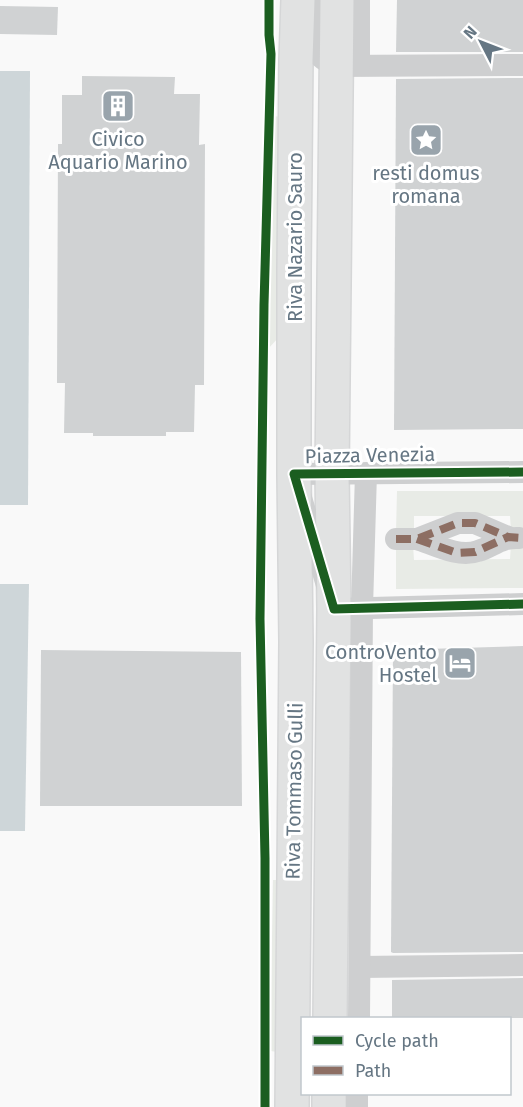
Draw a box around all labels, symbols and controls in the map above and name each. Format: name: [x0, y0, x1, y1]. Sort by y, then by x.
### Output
north arrow: [451, 12, 511, 72]
text: N: [460, 22, 481, 43]
building icon: Civico Aquario Marino: [100, 88, 136, 124]
place icon: resti domus romana: [408, 122, 444, 158]
place label: Civico Aquario Marino: [48, 127, 188, 174]
street label: Riva Nazario Sauro: [283, 152, 307, 322]
place label: resti domus romana: [372, 161, 480, 208]
street label: Piazza Venezia: [304, 442, 436, 468]
place label: ControVento Hostel: [325, 640, 437, 687]
hotel icon: ControVento Hostel: [442, 645, 478, 681]
street label: Riva Tommaso Gulli: [280, 702, 308, 880]
legend: [301, 1017, 511, 1095]
text: Cycle path: [355, 1030, 439, 1052]
text: Path: [355, 1060, 391, 1082]

